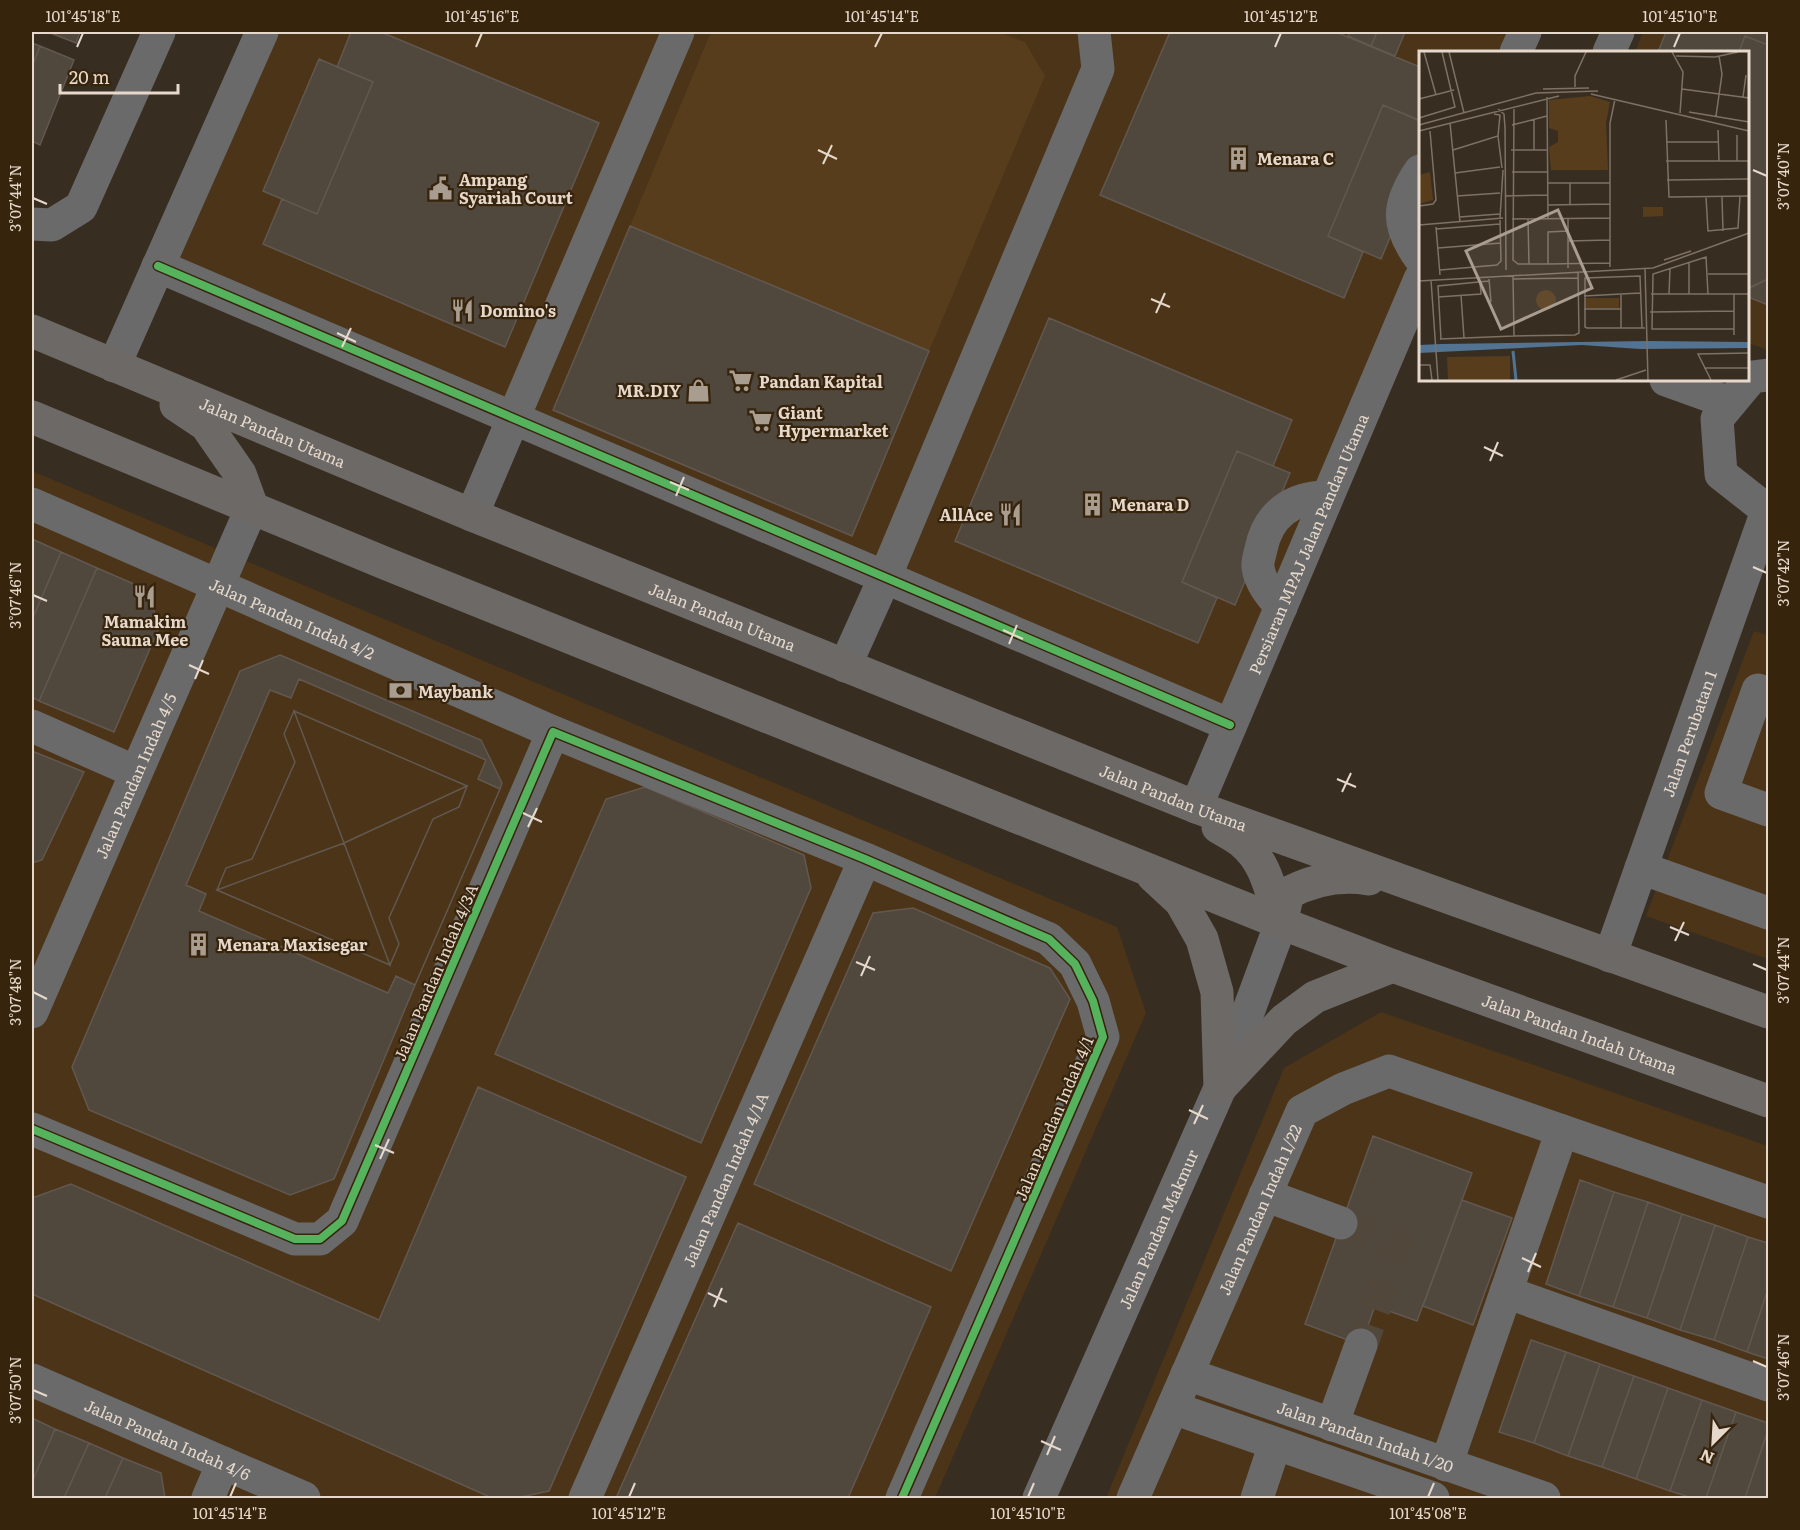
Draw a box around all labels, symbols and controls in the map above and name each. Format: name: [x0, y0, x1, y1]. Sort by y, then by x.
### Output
text: 101°45'18"E: [46, 4, 120, 27]
text: 101°45'16"E: [445, 4, 519, 27]
text: 101°45'14"E: [845, 4, 919, 27]
text: 101°45'12"E: [1244, 4, 1318, 27]
text: 101°45'10"E: [1642, 4, 1718, 27]
inset map: [1419, 51, 1749, 381]
scale bar: [60, 57, 178, 95]
text: 20 m: [69, 63, 110, 90]
text: 3°07'40"N: [1771, 142, 1794, 210]
building icon: Menara C: [1226, 145, 1252, 171]
place label: Menara C: [1257, 146, 1334, 170]
text: 3°07'44"N: [3, 164, 26, 232]
place label: Ampang Syariah Court: [459, 167, 573, 209]
public building icon: Ampang Syariah Court: [428, 175, 454, 201]
restaurant icon: Domino's: [449, 297, 475, 323]
place label: Domino's: [480, 298, 556, 322]
supermarket icon: Pandan Kapital: [728, 368, 754, 394]
place label: Pandan Kapital: [759, 369, 883, 393]
shop icon: MR.DIY: [686, 377, 712, 403]
place label: MR.DIY: [617, 378, 681, 402]
street label: Jalan Pandan Utama: [196, 390, 350, 473]
place label: Giant Hypermarket: [778, 400, 889, 442]
supermarket icon: Giant Hypermarket: [747, 408, 773, 434]
street label: Persiaran MPAJ Jalan Pandan Utama: [1242, 409, 1374, 678]
building icon: Menara D: [1080, 491, 1106, 517]
place label: Menara D: [1111, 492, 1189, 516]
restaurant icon: AllAce: [998, 501, 1024, 527]
place label: AllAce: [940, 502, 993, 526]
text: 3°07'42"N: [1771, 539, 1794, 607]
text: 3°07'46"N: [3, 561, 26, 629]
street label: Jalan Pandan Indah 4/2: [206, 571, 379, 665]
street label: Jalan Pandan Utama: [645, 576, 800, 657]
restaurant icon: Mamakim Sauna Mee: [132, 583, 158, 609]
place label: Mamakim Sauna Mee: [102, 609, 188, 651]
street label: Jalan Perubatan 1: [1655, 666, 1722, 800]
bank icon: Maybank: [387, 678, 413, 704]
place label: Maybank: [418, 679, 493, 703]
street label: Jalan Pandan Indah 4/5: [88, 689, 182, 862]
street label: Jalan Pandan Utama: [1096, 757, 1251, 837]
street label: Jalan Pandan Indah 4/3A: [387, 880, 483, 1064]
building icon: Menara Maxisegar: [186, 931, 212, 957]
place label: Menara Maxisegar: [217, 932, 368, 956]
text: 3°07'44"N: [1771, 936, 1794, 1004]
text: 3°07'48"N: [3, 958, 26, 1026]
street label: Jalan Pandan Indah Utama: [1479, 987, 1681, 1079]
street label: Jalan Pandan Indah 4/1: [1007, 1032, 1099, 1204]
street label: Jalan Pandan Indah 4/1A: [676, 1088, 774, 1270]
street label: Jalan Pandan Indah 1/22: [1211, 1120, 1307, 1298]
street label: Jalan Pandan Makmur: [1112, 1145, 1204, 1313]
text: 3°07'46"N: [1771, 1333, 1794, 1401]
text: 3°07'50"N: [3, 1356, 26, 1424]
street label: Jalan Pandan Indah 4/6: [81, 1392, 255, 1486]
street label: Jalan Pandan Indah 1/20: [1274, 1394, 1457, 1478]
north arrow: [1683, 1413, 1743, 1473]
text: N: [1695, 1444, 1718, 1471]
text: 101°45'14"E: [193, 1501, 267, 1524]
text: 101°45'12"E: [592, 1501, 666, 1524]
text: 101°45'10"E: [990, 1501, 1066, 1524]
text: 101°45'08"E: [1389, 1501, 1467, 1524]

